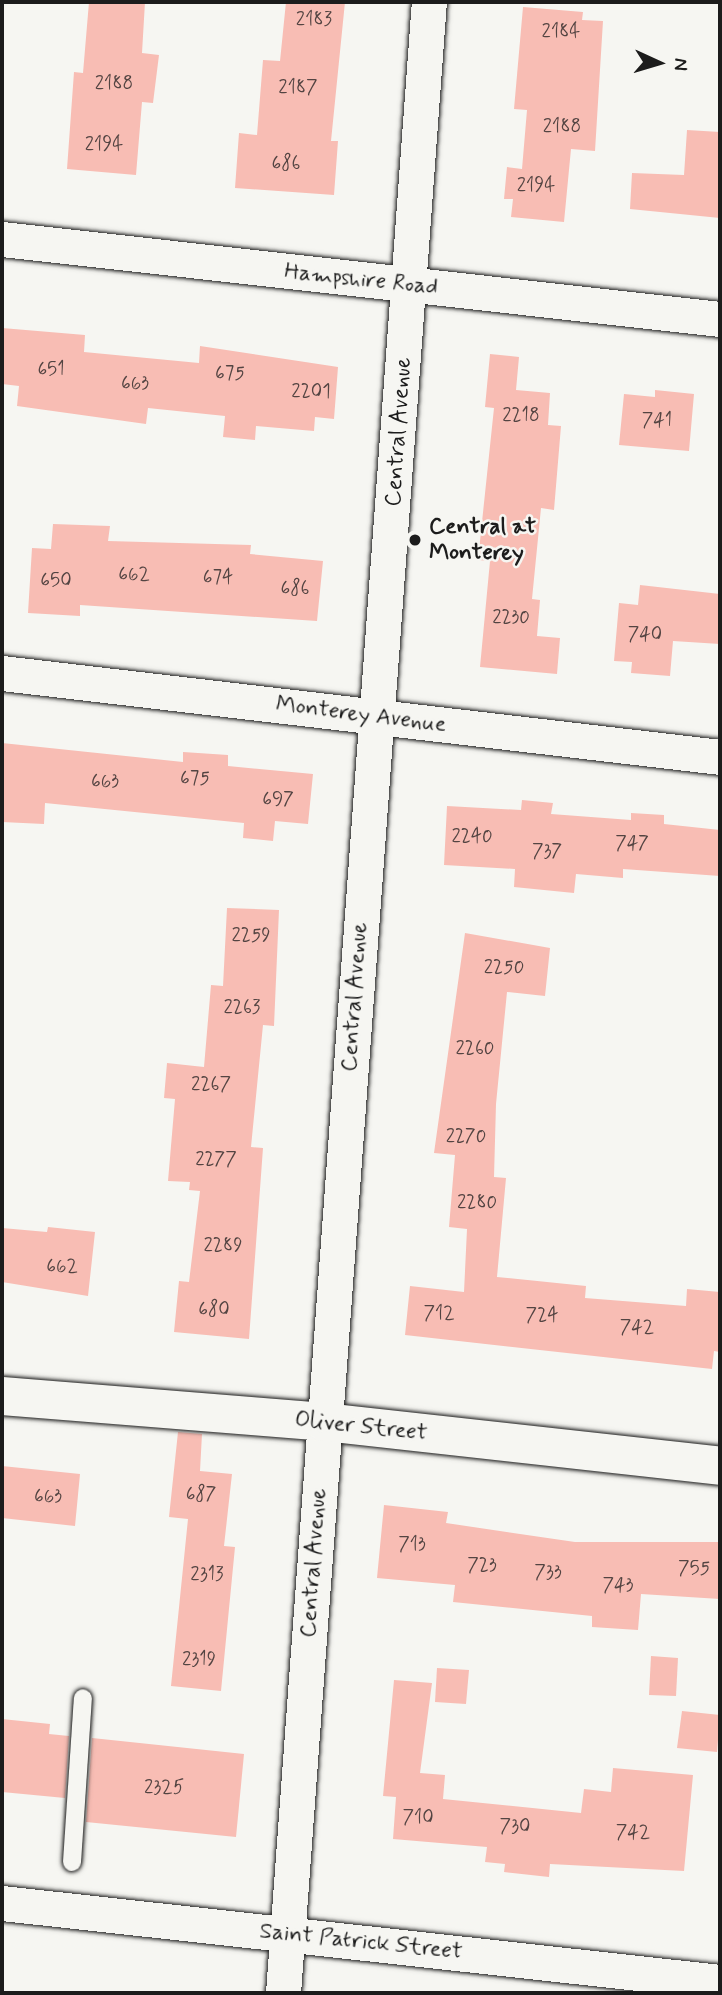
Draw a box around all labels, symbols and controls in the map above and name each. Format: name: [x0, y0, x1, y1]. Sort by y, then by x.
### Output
house number: 2183: [296, 9, 332, 31]
house number: 2184: [542, 21, 580, 43]
north arrow: [624, 28, 694, 98]
text: N: [668, 57, 693, 72]
house number: 2188: [95, 73, 133, 95]
house number: 2187: [278, 77, 318, 99]
house number: 2188: [543, 116, 581, 138]
house number: 2194: [85, 134, 123, 156]
house number: 686: [271, 153, 301, 175]
house number: 2194: [517, 175, 555, 197]
street label: Hampshire Road: [283, 258, 439, 302]
street label: Central Avenue: [380, 354, 418, 510]
house number: 651: [37, 359, 65, 381]
house number: 675: [215, 363, 245, 385]
house number: 663: [121, 373, 149, 395]
house number: 2201: [291, 381, 331, 403]
house number: 2218: [502, 405, 540, 427]
house number: 741: [642, 410, 672, 432]
place label: Central at Monterey: [429, 513, 537, 567]
marker: Central at Monterey: [407, 532, 423, 548]
house number: 662: [118, 564, 150, 586]
house number: 674: [203, 567, 233, 589]
house number: 650: [40, 570, 72, 592]
house number: 686: [280, 578, 310, 600]
house number: 2230: [492, 607, 530, 629]
house number: 740: [628, 624, 662, 646]
street label: Monterey Avenue: [273, 691, 449, 739]
house number: 675: [180, 768, 210, 790]
house number: 663: [91, 771, 119, 793]
house number: 697: [262, 789, 294, 811]
house number: 2240: [451, 826, 493, 848]
house number: 747: [615, 833, 649, 855]
house number: 737: [532, 841, 562, 863]
street label: Central Avenue: [336, 919, 374, 1075]
house number: 2259: [231, 925, 271, 947]
house number: 2250: [484, 957, 524, 979]
house number: 2263: [224, 997, 260, 1019]
house number: 2260: [456, 1038, 494, 1060]
house number: 2267: [191, 1074, 231, 1096]
house number: 2270: [446, 1126, 486, 1148]
house number: 2277: [195, 1149, 237, 1171]
house number: 2280: [457, 1192, 497, 1214]
house number: 2289: [204, 1235, 242, 1257]
house number: 662: [46, 1256, 78, 1278]
house number: 680: [198, 1299, 230, 1321]
house number: 712: [423, 1303, 455, 1325]
house number: 724: [526, 1305, 558, 1327]
house number: 742: [620, 1317, 654, 1339]
street label: Oliver Street: [294, 1406, 428, 1448]
house number: 687: [186, 1484, 216, 1506]
street label: Central Avenue: [295, 1485, 333, 1641]
house number: 663: [34, 1486, 62, 1508]
house number: 713: [398, 1534, 426, 1556]
house number: 723: [467, 1555, 497, 1577]
house number: 755: [678, 1558, 710, 1580]
house number: 733: [534, 1562, 562, 1584]
house number: 2313: [190, 1564, 224, 1586]
house number: 743: [603, 1575, 633, 1597]
house number: 2319: [182, 1649, 216, 1671]
house number: 2325: [144, 1777, 184, 1799]
house number: 710: [402, 1807, 434, 1829]
house number: 730: [500, 1816, 530, 1838]
house number: 742: [616, 1822, 650, 1844]
street label: Saint Patrick Street: [259, 1918, 463, 1966]

